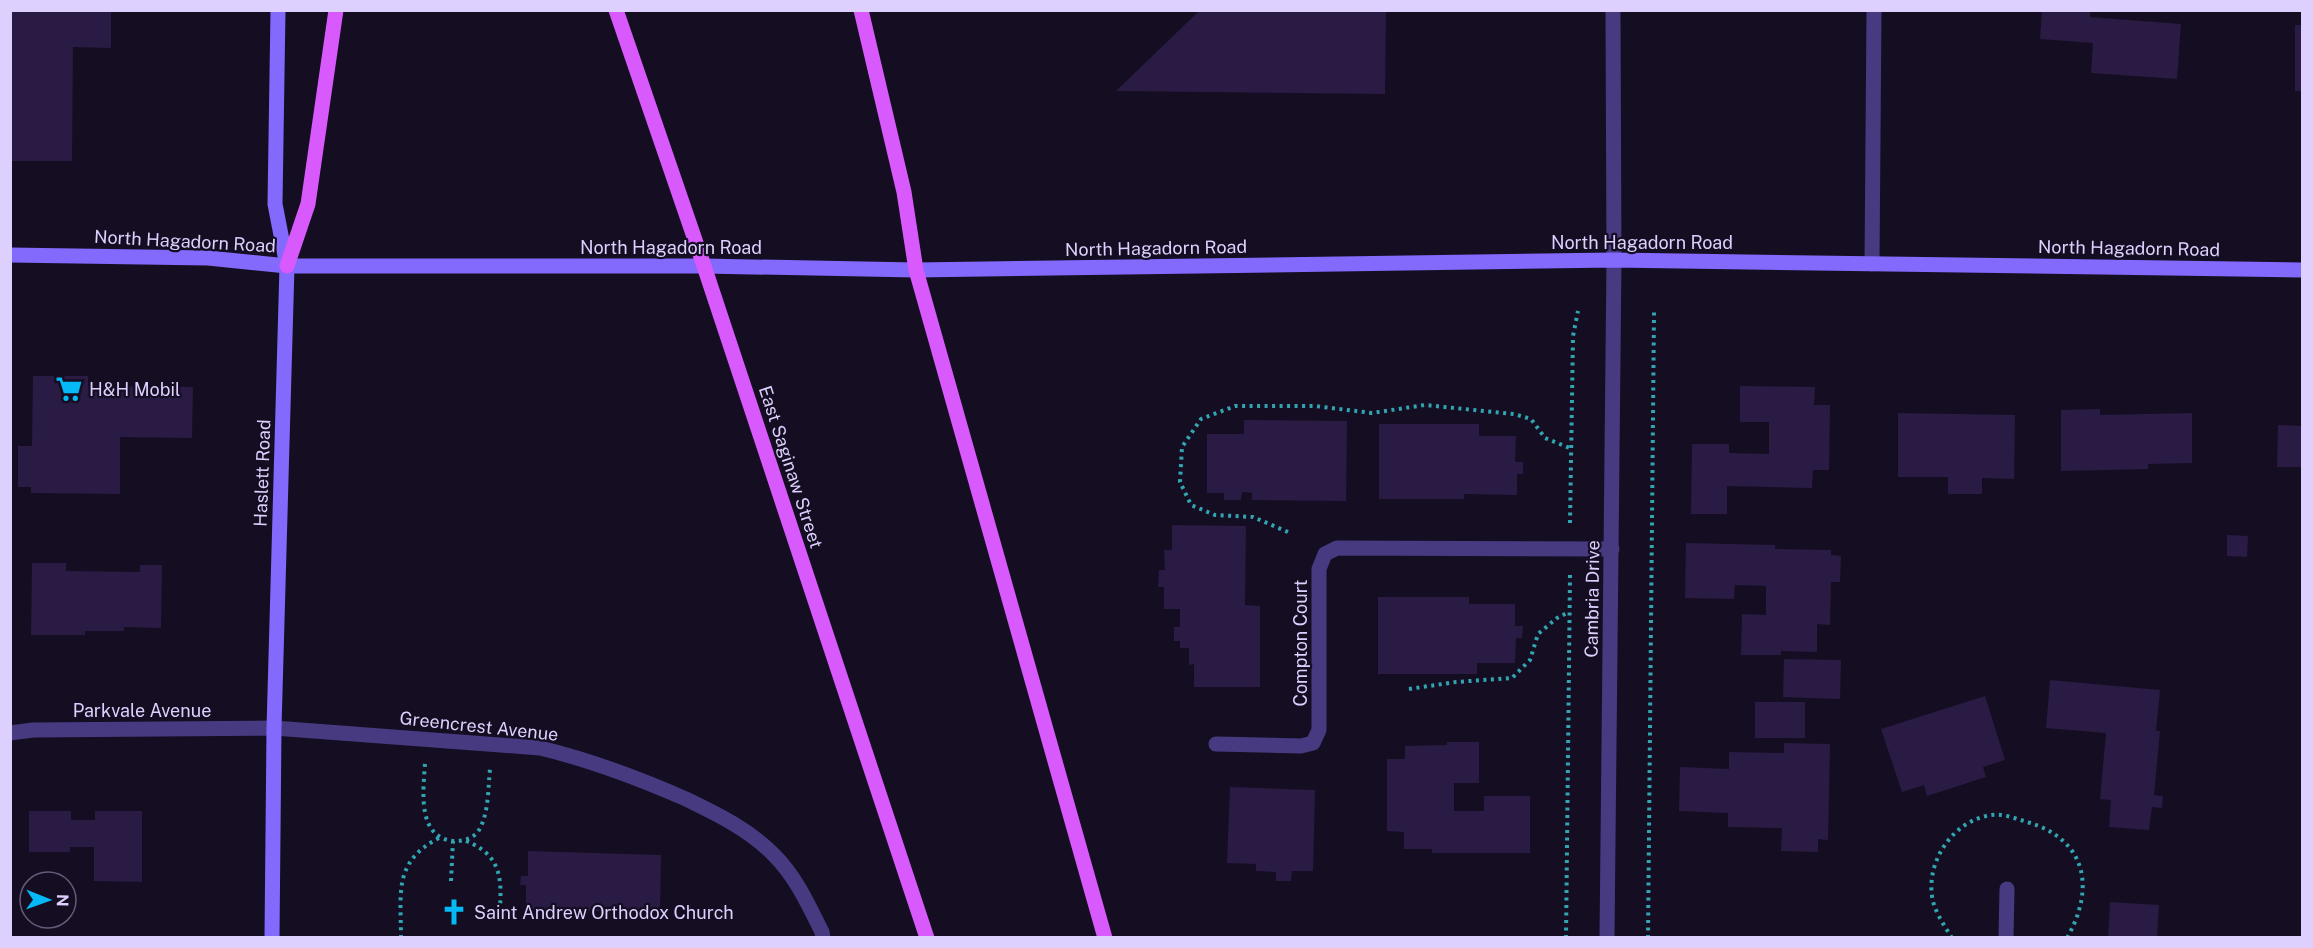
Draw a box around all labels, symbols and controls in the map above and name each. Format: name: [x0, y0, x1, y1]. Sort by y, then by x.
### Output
street label: North Hagadorn Road: [94, 226, 276, 256]
street label: North Hagadorn Road: [1551, 232, 1733, 253]
street label: North Hagadorn Road: [1065, 236, 1247, 260]
street label: North Hagadorn Road: [2038, 236, 2220, 260]
street label: North Hagadorn Road: [580, 237, 762, 258]
supermarket icon: H&H Mobil: [54, 374, 84, 404]
place label: H&H Mobil: [89, 379, 180, 400]
street label: East Saginaw Street: [755, 383, 827, 551]
street label: Haslett Road: [250, 419, 274, 527]
street label: Cambria Drive: [1580, 540, 1604, 658]
street label: Compton Court: [1290, 580, 1311, 706]
street label: Parkvale Avenue: [73, 700, 211, 721]
street label: Greencrest Avenue: [399, 707, 559, 745]
north arrow: [18, 870, 78, 930]
text: N: [53, 894, 72, 907]
church icon: Saint Andrew Orthodox Church: [439, 897, 469, 927]
place label: Saint Andrew Orthodox Church: [474, 902, 734, 923]

